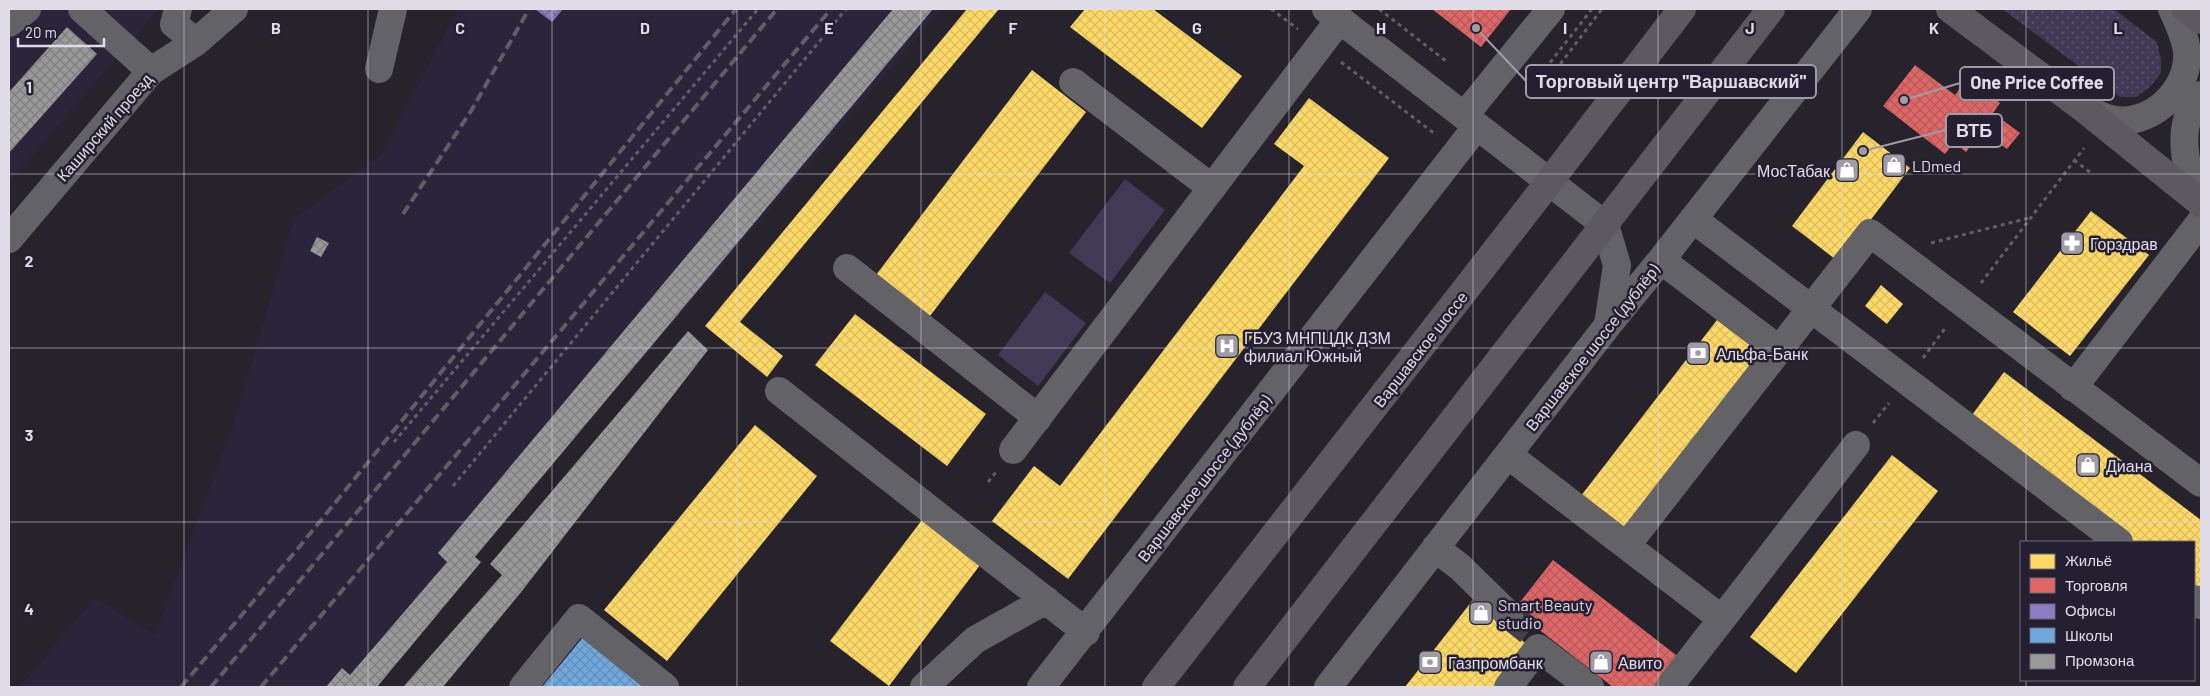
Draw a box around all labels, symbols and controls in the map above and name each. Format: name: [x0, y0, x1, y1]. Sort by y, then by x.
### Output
scale bar: [18, 15, 104, 47]
text: B: [271, 18, 281, 37]
text: C: [455, 18, 465, 37]
text: D: [640, 18, 650, 37]
text: E: [824, 18, 834, 37]
text: F: [1009, 18, 1018, 37]
text: G: [1192, 18, 1202, 37]
text: H: [1376, 18, 1386, 37]
text: I: [1563, 18, 1567, 37]
text: J: [1745, 18, 1755, 37]
text: K: [1929, 18, 1939, 37]
text: L: [2113, 18, 2123, 37]
text: 20 m: [25, 23, 57, 41]
callout: Торговый центр "Варшавский": [1526, 65, 1816, 98]
callout: One Price Coffee: [1960, 67, 2114, 100]
street label: Каширский проезд: [52, 69, 156, 185]
text: Торговый центр "Варшавский": [1536, 70, 1807, 92]
text: One Price Coffee: [1970, 71, 2104, 93]
text: 1: [26, 77, 32, 96]
callout: ВТБ: [1946, 114, 2002, 147]
text: ВТБ: [1956, 119, 1992, 141]
shop icon: LDmed: [1881, 152, 1907, 178]
place label: LDmed: [1912, 156, 1961, 175]
shop icon: МосТабак: [1834, 157, 1860, 183]
place label: МосТабак: [1757, 161, 1831, 180]
pharmacy icon: Горздрав: [2059, 230, 2085, 256]
place label: Горздрав: [2090, 234, 2158, 253]
text: 2: [25, 251, 34, 270]
street label: Варшавское шоссе (дублёр): [1521, 259, 1663, 434]
street label: Варшавское шоссе: [1369, 287, 1471, 411]
place label: ГБУЗ МНПЦДК ДЗМ филиал Южный: [1244, 328, 1391, 365]
hospital icon: ГБУЗ МНПЦДК ДЗМ филиал Южный: [1214, 333, 1240, 359]
bank icon: Альфа-Банк: [1685, 340, 1711, 366]
place label: Альфа-Банк: [1716, 344, 1809, 363]
street label: Варшавское шоссе (дублёр): [1133, 390, 1275, 565]
text: 3: [25, 425, 33, 444]
shop icon: Диана: [2075, 452, 2101, 478]
place label: Диана: [2106, 456, 2153, 475]
legend: [2020, 541, 2195, 681]
text: Жильё: [2065, 551, 2112, 569]
text: Торговля: [2065, 576, 2128, 594]
place label: Smart Beauty studio: [1498, 595, 1593, 632]
text: 4: [24, 599, 34, 618]
shop icon: Smart Beauty studio: [1468, 600, 1494, 626]
text: Офисы: [2065, 601, 2116, 619]
text: Школы: [2065, 626, 2113, 644]
bank icon: Газпромбанк: [1417, 649, 1443, 675]
shop icon: Авито: [1588, 649, 1614, 675]
text: Промзона: [2065, 651, 2135, 669]
place label: Газпромбанк: [1448, 653, 1544, 672]
place label: Авито: [1618, 653, 1662, 672]

